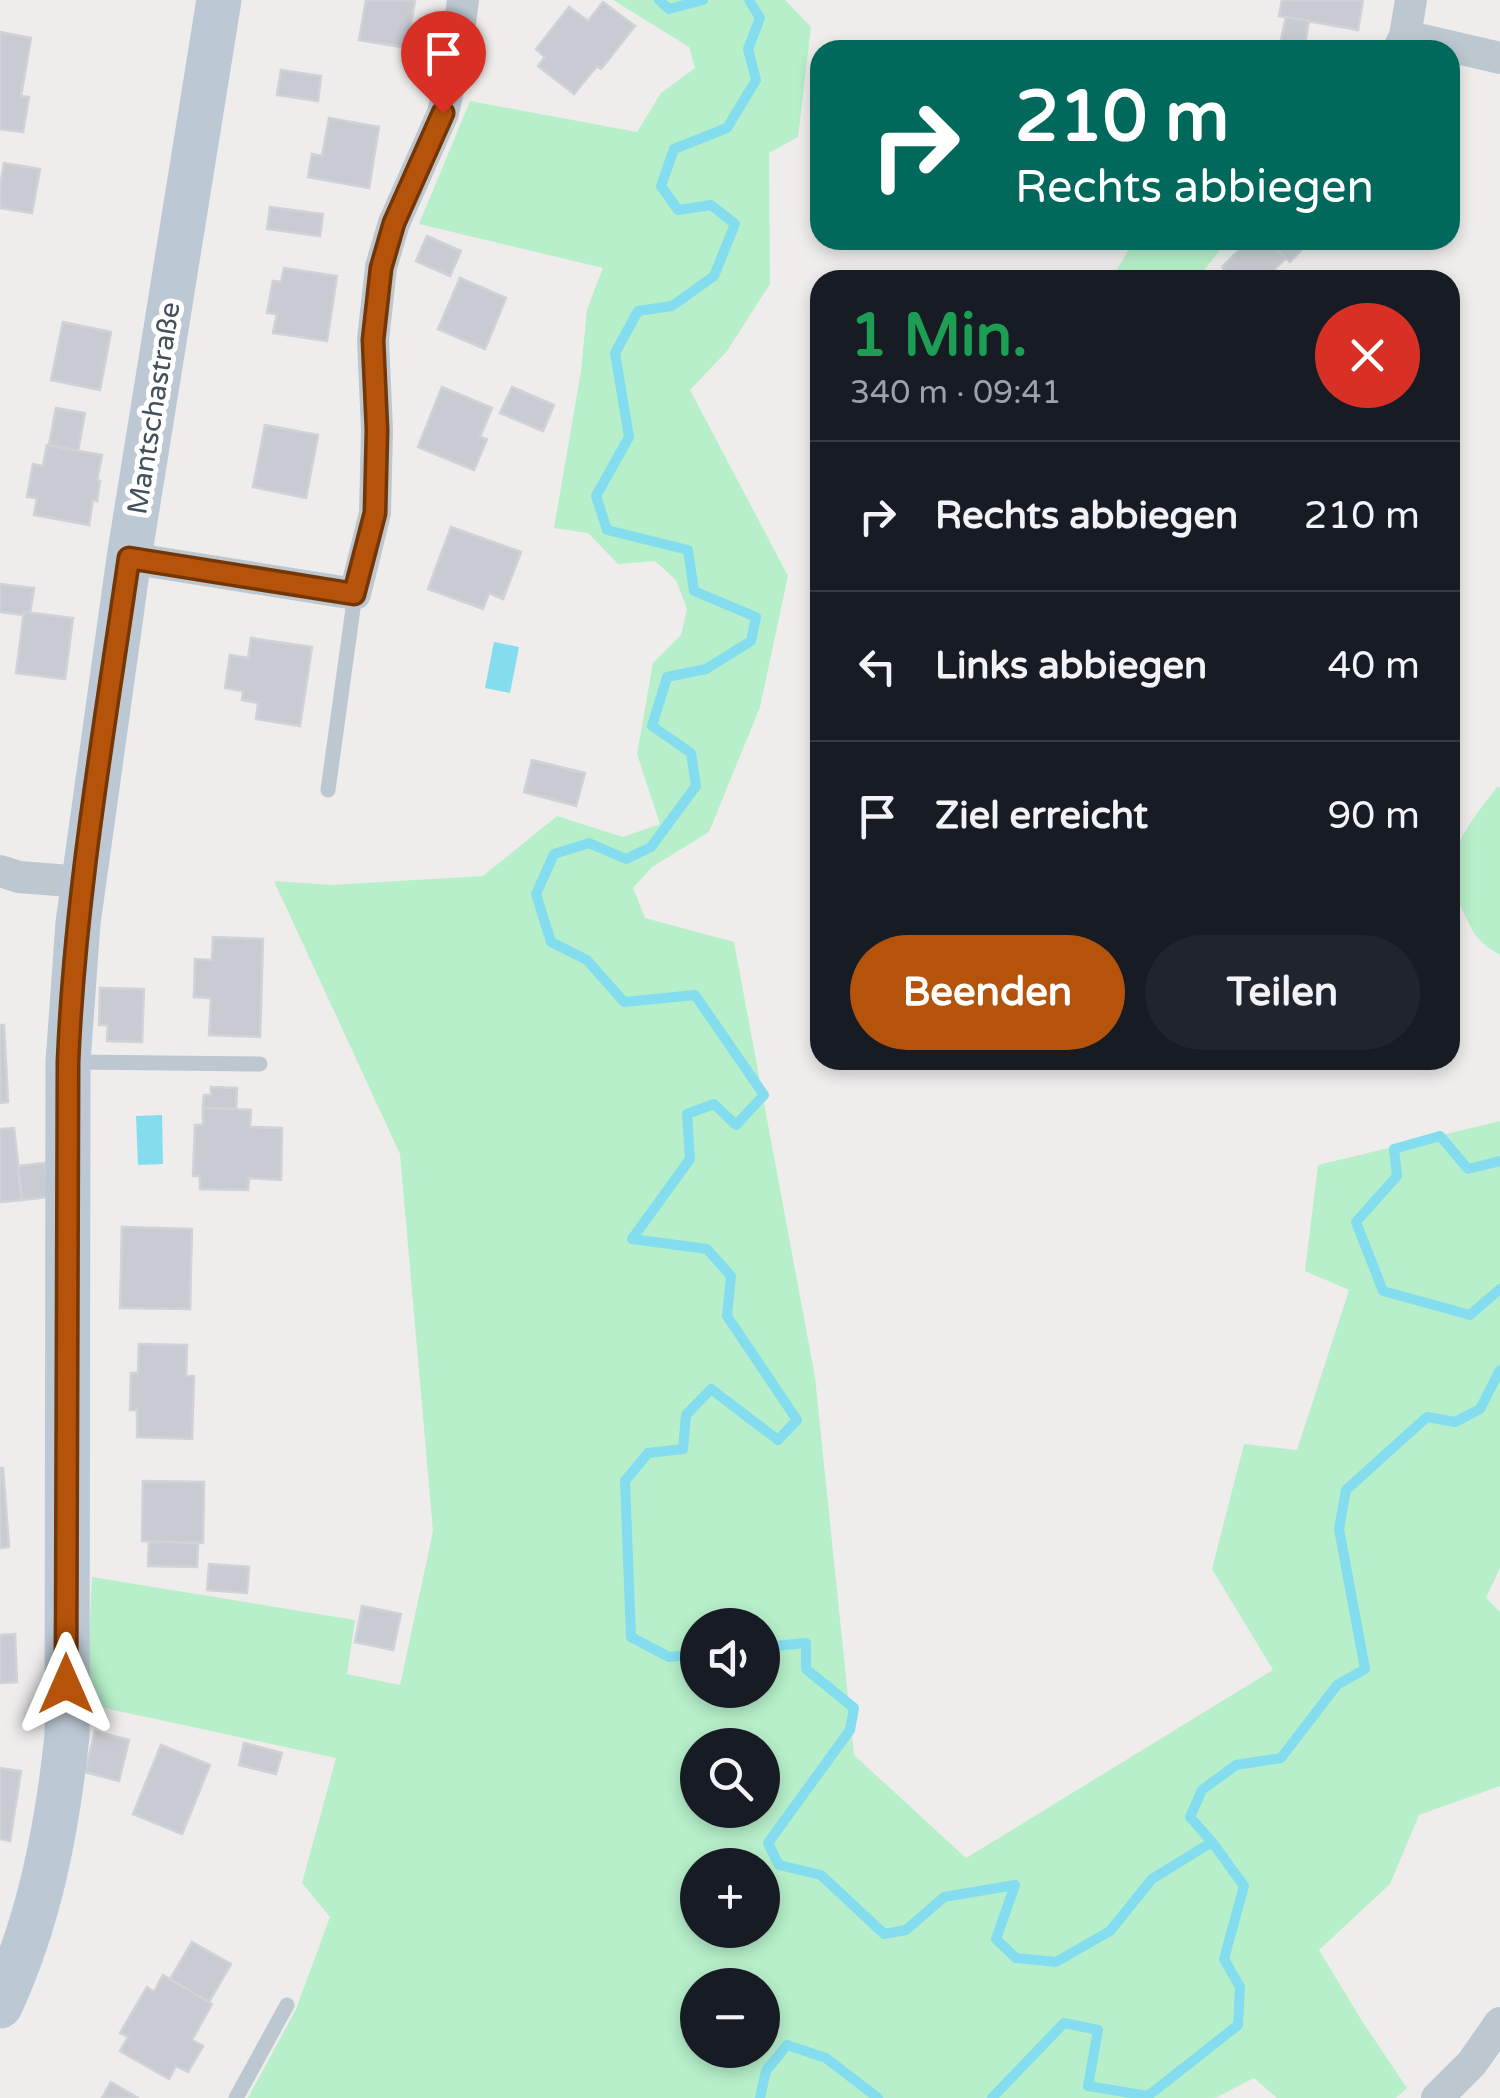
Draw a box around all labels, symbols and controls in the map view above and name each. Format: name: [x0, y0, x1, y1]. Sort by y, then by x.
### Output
pin: [401, 11, 486, 114]
icon: arrive: [416, 26, 471, 81]
text: 210 m: [1015, 76, 1229, 160]
icon: right: [850, 80, 980, 210]
text: Rechts abbiegen: [1015, 161, 1374, 215]
street label: Mantschastraße: [120, 299, 188, 517]
text: 1 Min.: [850, 300, 1028, 372]
button: close: [1315, 303, 1420, 408]
text: 340 m · 09:41: [850, 374, 1062, 412]
icon: right: [850, 489, 905, 544]
text: Rechts abbiegen: [935, 493, 1238, 539]
text: 210 m: [1304, 493, 1420, 539]
icon: left: [850, 639, 905, 694]
text: Links abbiegen: [935, 643, 1207, 689]
text: 40 m: [1328, 643, 1420, 689]
icon: arrive: [850, 789, 905, 844]
text: Ziel erreicht: [935, 793, 1148, 839]
text: 90 m: [1328, 793, 1420, 839]
button: Beenden: [850, 935, 1125, 1050]
button: Teilen: [1145, 935, 1420, 1050]
map controls: [680, 1608, 780, 2068]
button: sound: [680, 1608, 780, 1708]
position arrow: [14, 1632, 118, 1736]
button: search: [680, 1728, 780, 1828]
button: +: [680, 1848, 780, 1948]
button: −: [680, 1968, 780, 2068]

